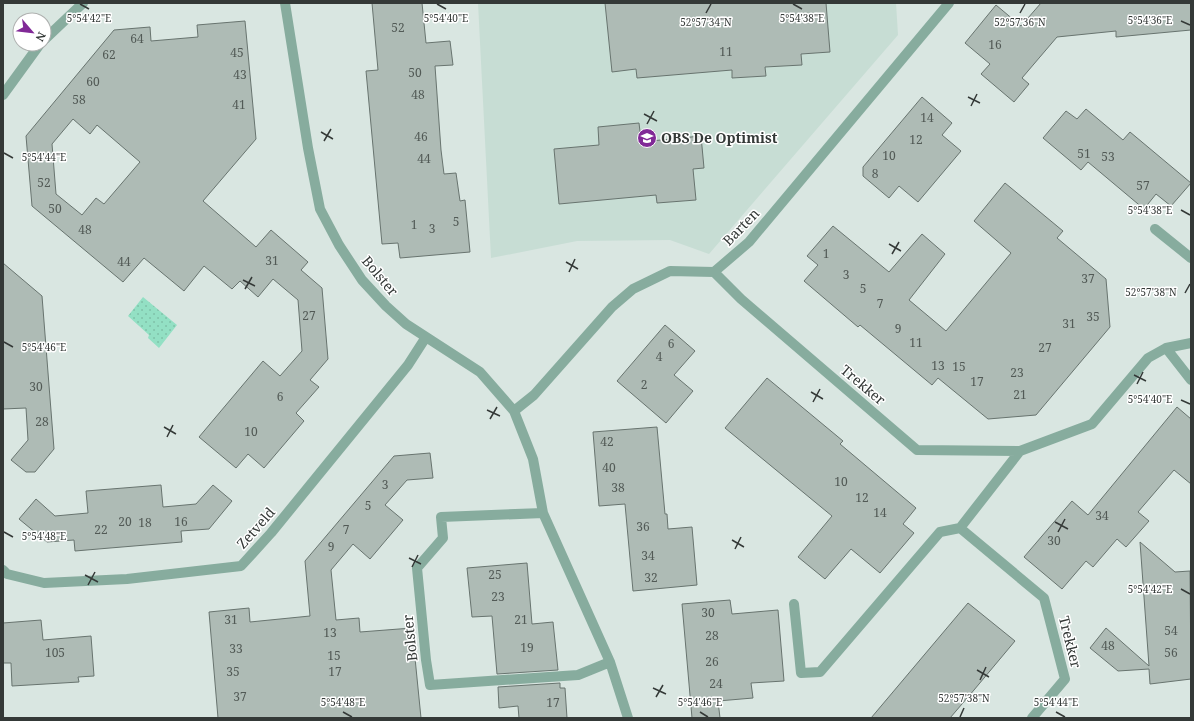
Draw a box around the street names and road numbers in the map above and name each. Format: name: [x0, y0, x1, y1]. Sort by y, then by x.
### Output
street label: Barten: [718, 204, 763, 249]
street label: Bolster: [358, 252, 403, 300]
street label: Trekker: [837, 360, 890, 409]
street label: Zetveld: [232, 503, 279, 552]
street label: Bolster: [398, 613, 421, 662]
street label: Trekker: [1055, 614, 1086, 670]

